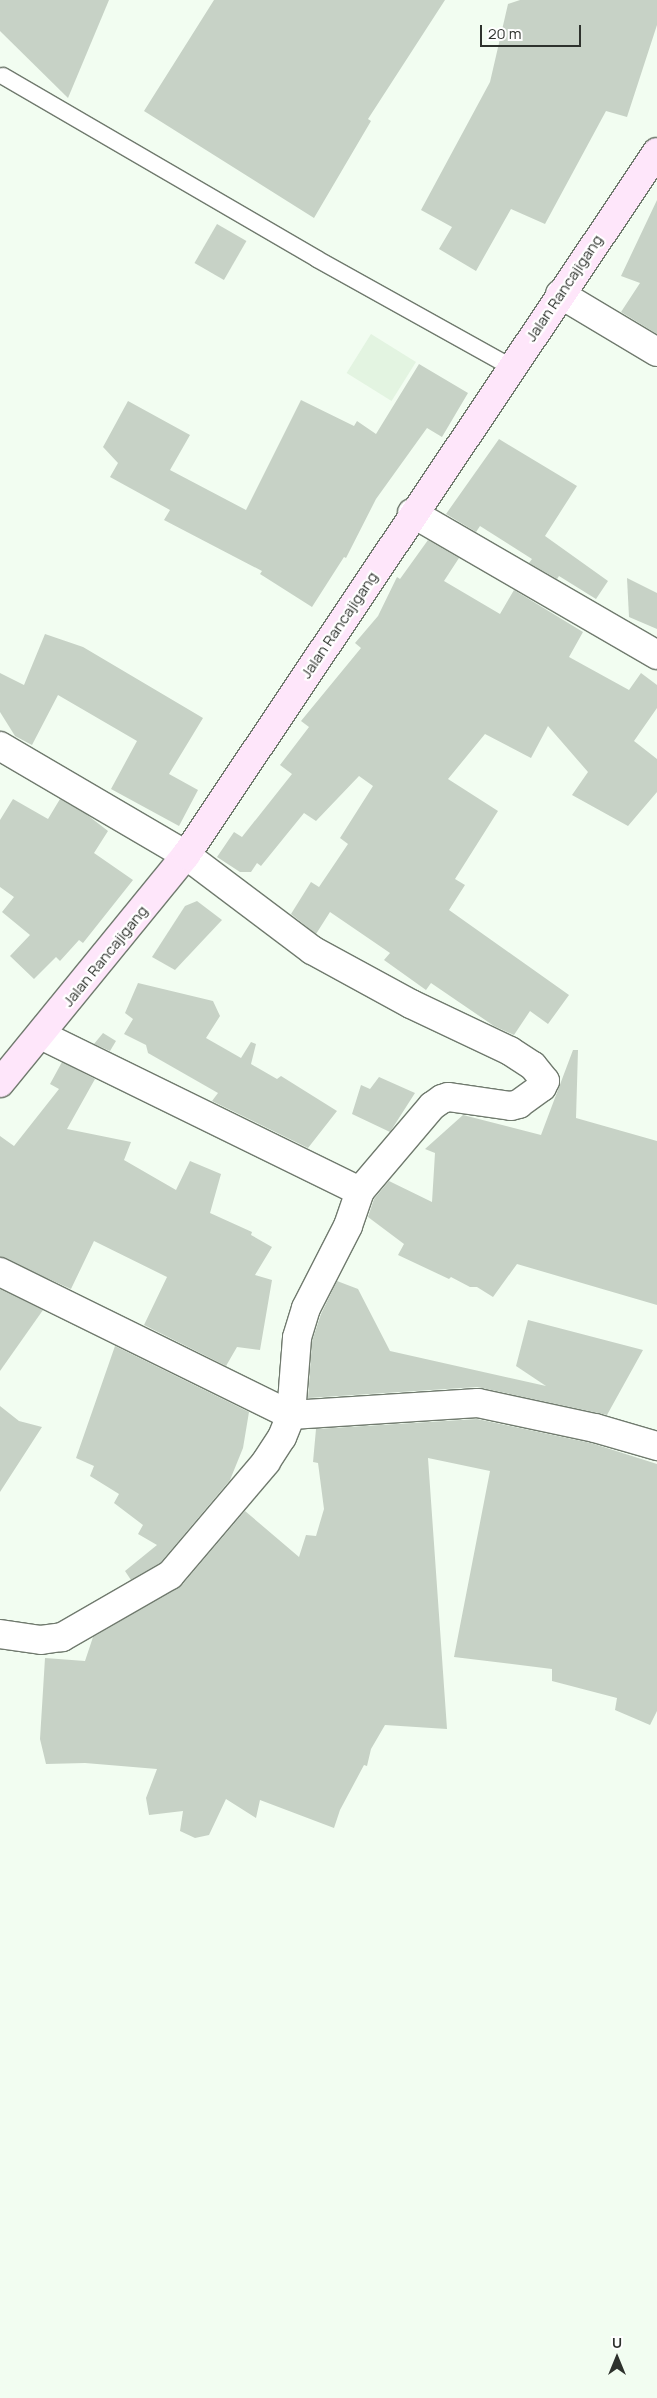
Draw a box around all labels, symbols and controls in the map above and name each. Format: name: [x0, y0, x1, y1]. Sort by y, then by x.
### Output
scale bar: [482, 15, 583, 47]
text: 20 m: [488, 23, 521, 44]
street label: Jalan Rancajigang: [522, 231, 606, 345]
street label: Jalan Rancajigang: [297, 568, 381, 682]
street label: Jalan Rancajigang: [59, 902, 151, 1010]
north arrow: [592, 2333, 642, 2383]
text: U: [612, 2333, 622, 2352]

